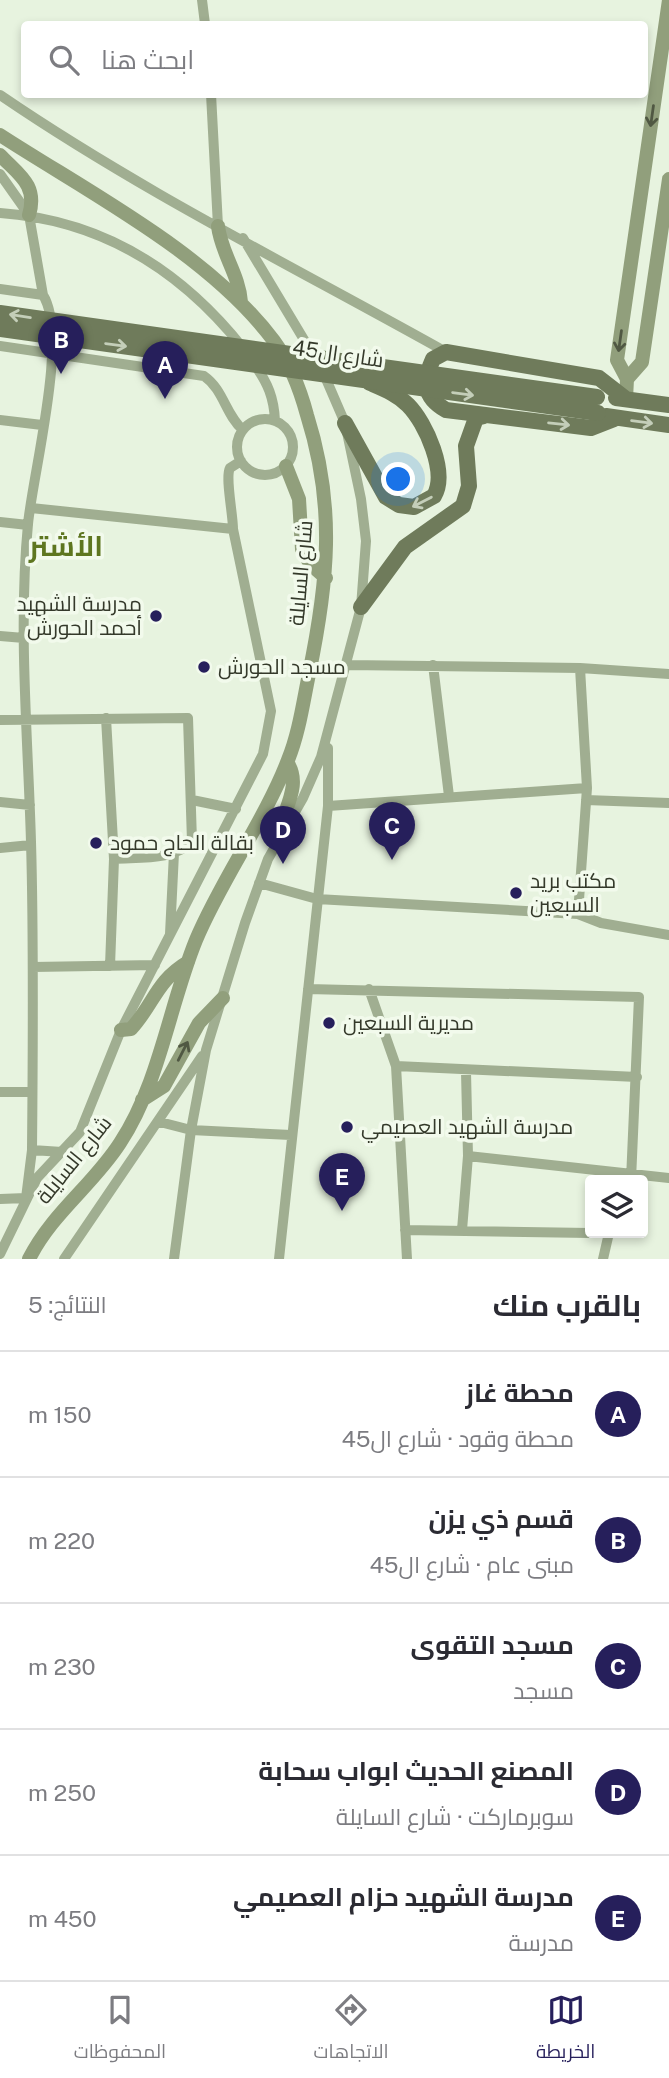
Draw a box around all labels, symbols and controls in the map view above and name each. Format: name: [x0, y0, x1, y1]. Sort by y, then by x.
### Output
search box: [21, 21, 648, 98]
icon: search: [45, 41, 83, 79]
text: ابحث هنا: [101, 44, 194, 75]
one-way arrow: [645, 104, 658, 127]
one-way arrow: [9, 310, 32, 323]
pin: B: [38, 316, 84, 374]
one-way arrow: [613, 329, 626, 352]
street label: شارع ال45: [291, 335, 385, 374]
one-way arrow: [104, 339, 127, 352]
pin: A: [142, 341, 188, 399]
one-way arrow: [451, 387, 474, 400]
one-way arrow: [630, 415, 652, 428]
one-way arrow: [548, 418, 570, 431]
your location: [381, 462, 415, 496]
one-way arrow: [413, 495, 433, 509]
street label: شارع السايلة: [283, 519, 320, 627]
district label: الأشتر: [28, 529, 103, 563]
place label: مدرسة الشهيد أحمد الحورش: [16, 591, 142, 641]
marker: مدرسة الشهيد أحمد الحورش: [148, 608, 164, 624]
place label: مسجد الحورش: [218, 654, 346, 680]
marker: مسجد الحورش: [196, 659, 212, 675]
pin: C: [369, 802, 415, 860]
pin: D: [260, 806, 306, 864]
place label: بقالة الحاج حمود: [110, 830, 254, 857]
marker: بقالة الحاج حمود: [88, 835, 104, 851]
place label: مكتب بريد السبعين: [530, 868, 616, 918]
marker: مكتب بريد السبعين: [508, 885, 524, 901]
place label: مديرية السبعين: [343, 1010, 474, 1036]
marker: مديرية السبعين: [321, 1015, 337, 1031]
one-way arrow: [177, 1041, 191, 1062]
street label: شارع السايلة: [31, 1111, 118, 1210]
place label: مدرسة الشهيد العصيمي: [361, 1114, 573, 1143]
marker: مدرسة الشهيد العصيمي: [339, 1119, 355, 1135]
pin: E: [319, 1153, 365, 1211]
map controls: [585, 1175, 648, 1238]
button: layers: [585, 1175, 648, 1238]
text: بالقرب منك: [493, 1287, 641, 1323]
text: النتائج: 5: [28, 1291, 107, 1318]
text: محطة غاز: [466, 1377, 574, 1408]
text: 150 m: [28, 1401, 92, 1428]
text: A: [610, 1401, 626, 1428]
text: محطة وقود · شارع ال45: [341, 1425, 574, 1452]
text: قسم ذي يزن: [428, 1503, 574, 1534]
text: 220 m: [28, 1527, 95, 1554]
text: B: [610, 1527, 626, 1554]
text: مبنى عام · شارع ال45: [370, 1551, 574, 1578]
text: مسجد التقوى: [411, 1629, 574, 1660]
text: 230 m: [28, 1653, 96, 1680]
text: C: [610, 1653, 626, 1680]
text: مسجد: [513, 1677, 574, 1704]
text: المصنع الحديث ابواب سحابة: [258, 1755, 574, 1786]
text: 250 m: [28, 1779, 96, 1806]
text: D: [610, 1779, 626, 1806]
text: سوبرماركت · شارع السايلة: [336, 1803, 574, 1830]
text: مدرسة الشهيد حزام العصيمي: [233, 1881, 574, 1912]
text: 450 m: [28, 1905, 97, 1932]
text: E: [611, 1905, 625, 1932]
text: مدرسة: [509, 1929, 574, 1956]
tab: المحفوظات: [74, 1991, 166, 2069]
tab: الاتجاهات: [313, 1991, 389, 2069]
tab: الخريطة: [536, 1991, 595, 2069]

